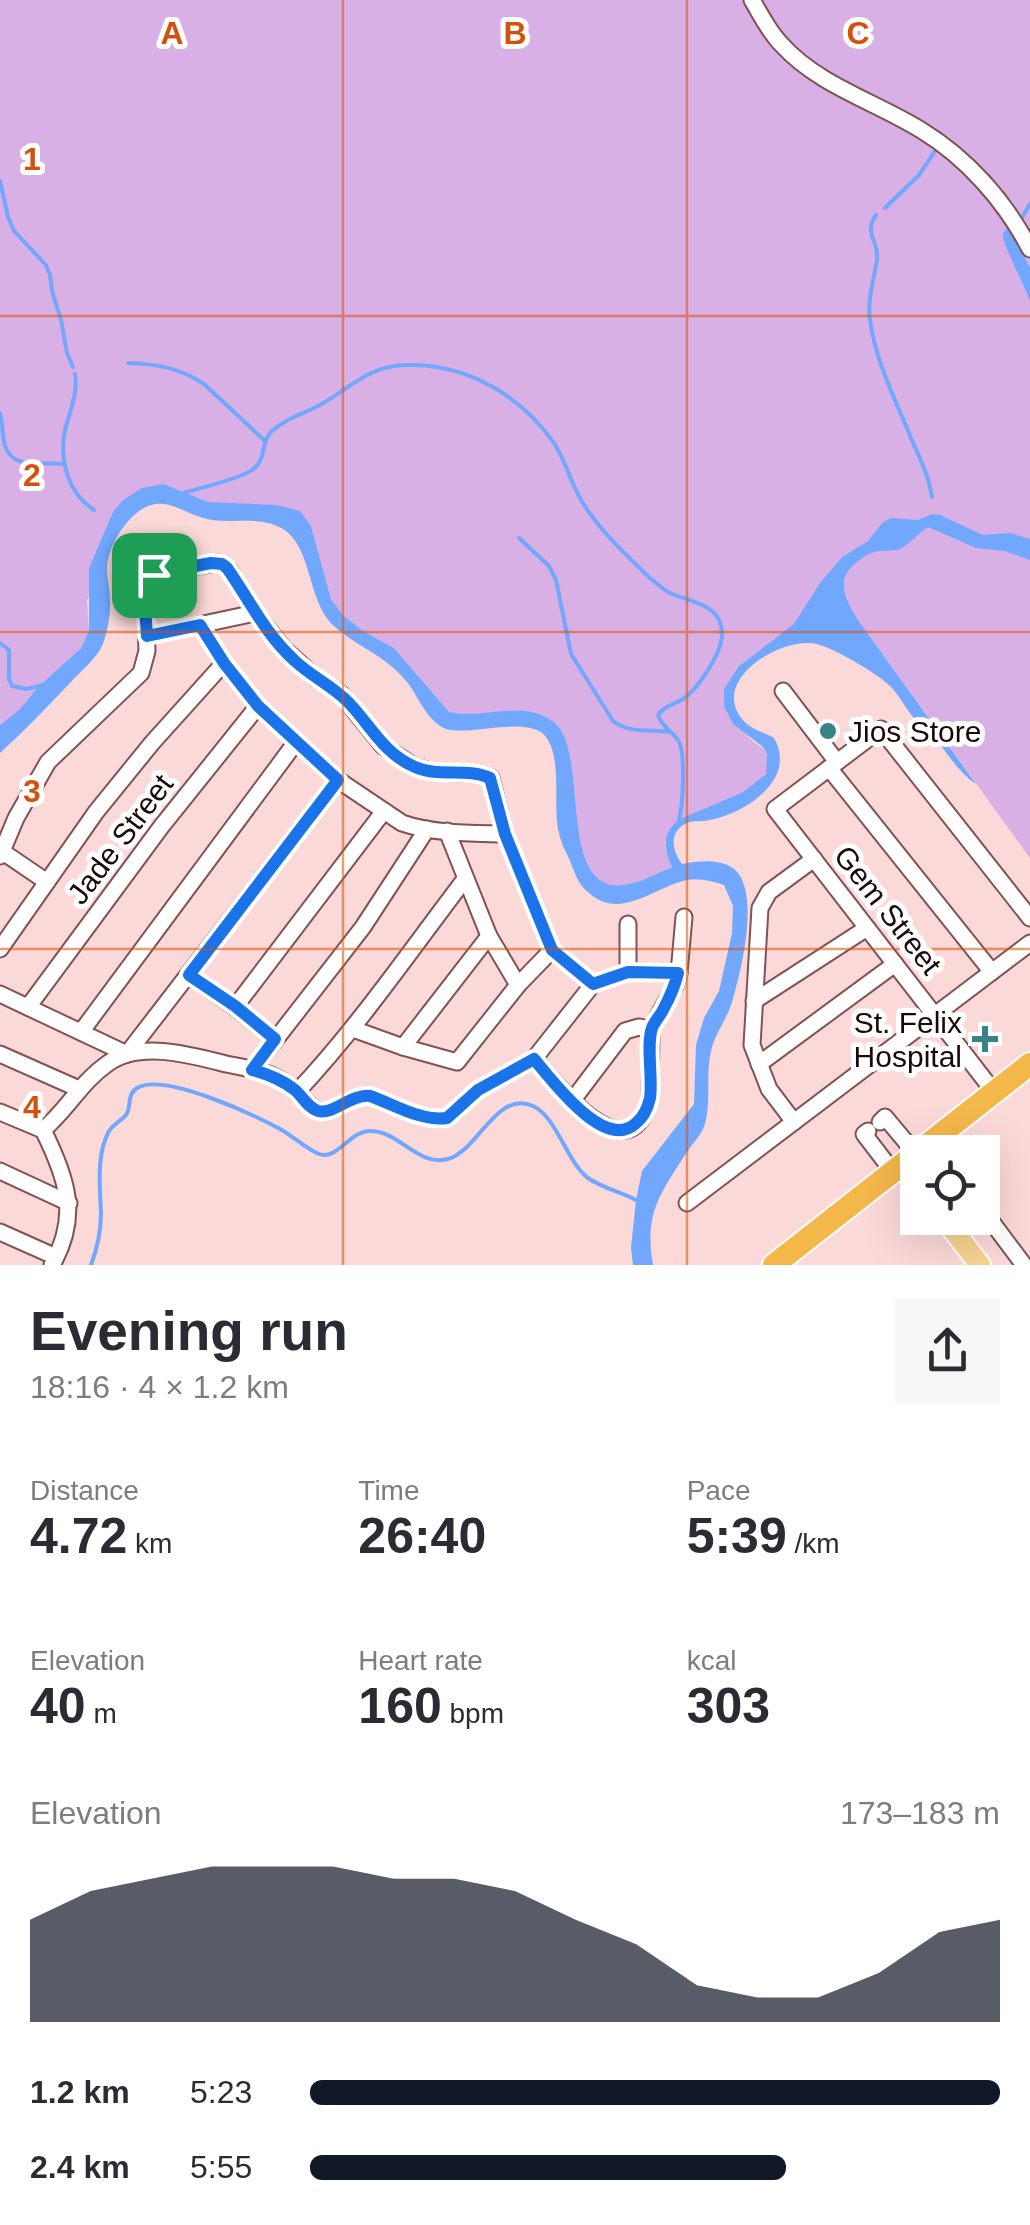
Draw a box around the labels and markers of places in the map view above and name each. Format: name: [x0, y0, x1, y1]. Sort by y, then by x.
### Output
pin: [112, 533, 197, 618]
place label: Jios Store: [848, 715, 981, 748]
marker: Jios Store: [817, 720, 839, 742]
place label: St. Felix Hospital: [854, 1006, 962, 1073]
marker: St. Felix Hospital: [972, 1026, 998, 1052]

